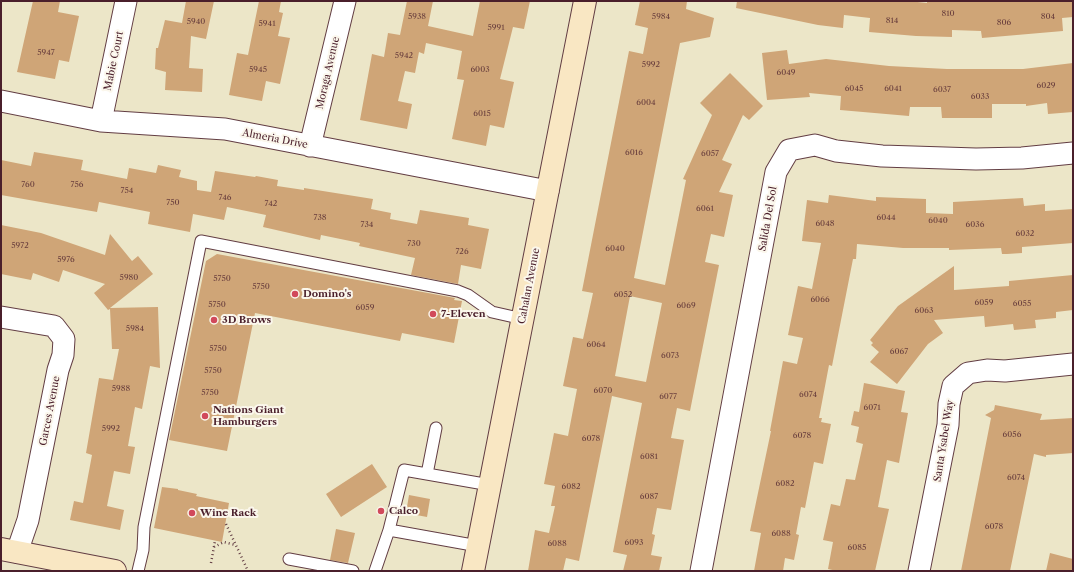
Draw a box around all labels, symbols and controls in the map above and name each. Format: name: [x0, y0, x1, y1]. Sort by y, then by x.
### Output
house number: 810: [941, 9, 955, 19]
house number: 5938: [408, 12, 426, 22]
house number: 5984: [652, 12, 670, 22]
house number: 804: [1041, 12, 1055, 22]
house number: 814: [886, 16, 898, 26]
house number: 5940: [187, 17, 205, 27]
house number: 806: [997, 18, 1011, 28]
house number: 5941: [258, 19, 276, 29]
house number: 5991: [487, 23, 505, 33]
street label: Mabie Court: [102, 30, 126, 92]
street label: Moraga Avenue: [314, 36, 342, 110]
house number: 5947: [37, 48, 55, 58]
house number: 5942: [395, 51, 413, 61]
house number: 5992: [642, 60, 660, 70]
house number: 5945: [249, 65, 267, 75]
house number: 6003: [470, 65, 490, 75]
house number: 6049: [776, 68, 796, 78]
house number: 6029: [1036, 81, 1056, 91]
house number: 6045: [845, 84, 863, 94]
house number: 6041: [884, 84, 902, 94]
house number: 6037: [933, 85, 951, 95]
house number: 6033: [971, 92, 989, 102]
house number: 6004: [636, 98, 656, 108]
house number: 6015: [473, 109, 491, 119]
street label: Almeria Drive: [241, 127, 309, 151]
house number: 6016: [625, 148, 643, 158]
house number: 6057: [701, 149, 719, 159]
house number: 760: [21, 180, 35, 190]
house number: 756: [71, 180, 83, 190]
house number: 754: [121, 186, 133, 196]
street label: Salida Del Sol: [756, 186, 780, 252]
house number: 746: [218, 193, 232, 203]
house number: 750: [166, 198, 180, 208]
house number: 742: [265, 199, 277, 209]
house number: 6061: [696, 204, 714, 214]
house number: 738: [313, 213, 327, 223]
house number: 6044: [876, 213, 896, 223]
house number: 6040: [928, 216, 948, 226]
house number: 6048: [815, 219, 835, 229]
house number: 734: [361, 220, 373, 230]
house number: 6036: [966, 220, 984, 230]
house number: 6032: [1016, 229, 1034, 239]
house number: 730: [407, 239, 421, 249]
house number: 5972: [11, 241, 29, 251]
house number: 6040: [605, 244, 625, 254]
house number: 726: [455, 247, 469, 257]
street label: Cahalan Avenue: [516, 247, 542, 325]
house number: 5976: [57, 255, 75, 265]
house number: 5980: [120, 273, 138, 283]
house number: 5750: [213, 274, 231, 284]
house number: 5750: [252, 282, 270, 292]
place label: Domino's: [303, 288, 351, 300]
marker: Domino's: [290, 289, 300, 299]
house number: 6052: [614, 290, 632, 300]
house number: 6066: [810, 295, 830, 305]
house number: 6059: [975, 298, 993, 308]
house number: 6055: [1013, 299, 1031, 309]
house number: 5750: [208, 300, 226, 310]
house number: 6069: [676, 301, 696, 311]
house number: 6059: [356, 303, 374, 313]
house number: 6063: [915, 306, 933, 316]
place label: 7-Eleven: [441, 308, 486, 320]
marker: 7-Eleven: [428, 309, 438, 319]
place label: 3D Brows: [222, 314, 271, 326]
marker: 3D Brows: [209, 315, 219, 325]
house number: 5984: [126, 324, 144, 334]
house number: 6064: [586, 340, 606, 350]
house number: 5750: [209, 344, 227, 354]
house number: 6067: [890, 347, 908, 357]
house number: 6073: [661, 351, 679, 361]
house number: 5750: [204, 366, 222, 376]
street label: Garces Avenue: [37, 375, 63, 447]
house number: 5988: [112, 384, 130, 394]
house number: 6070: [594, 386, 612, 396]
house number: 5750: [201, 388, 219, 398]
house number: 6074: [799, 390, 817, 400]
house number: 6077: [659, 392, 677, 402]
street label: Santa Ysabel Way: [932, 399, 956, 483]
house number: 6071: [863, 403, 881, 413]
place label: Nations Giant Hamburgers: [213, 404, 284, 428]
marker: Nations Giant Hamburgers: [200, 411, 210, 421]
house number: 5992: [102, 424, 120, 434]
house number: 6056: [1003, 430, 1021, 440]
house number: 6078: [793, 431, 811, 441]
house number: 6078: [582, 434, 600, 444]
house number: 6081: [640, 452, 658, 462]
house number: 6074: [1007, 473, 1025, 483]
house number: 6082: [775, 479, 795, 489]
house number: 6082: [561, 482, 581, 492]
house number: 6087: [640, 492, 658, 502]
place label: Calco: [389, 505, 418, 517]
marker: Calco: [376, 506, 386, 516]
place label: Wine Rack: [200, 507, 256, 519]
marker: Wine Rack: [187, 508, 197, 518]
house number: 6078: [985, 522, 1003, 532]
house number: 6088: [771, 529, 791, 539]
house number: 6093: [625, 538, 643, 548]
house number: 6088: [547, 539, 567, 549]
house number: 6085: [848, 543, 866, 553]

